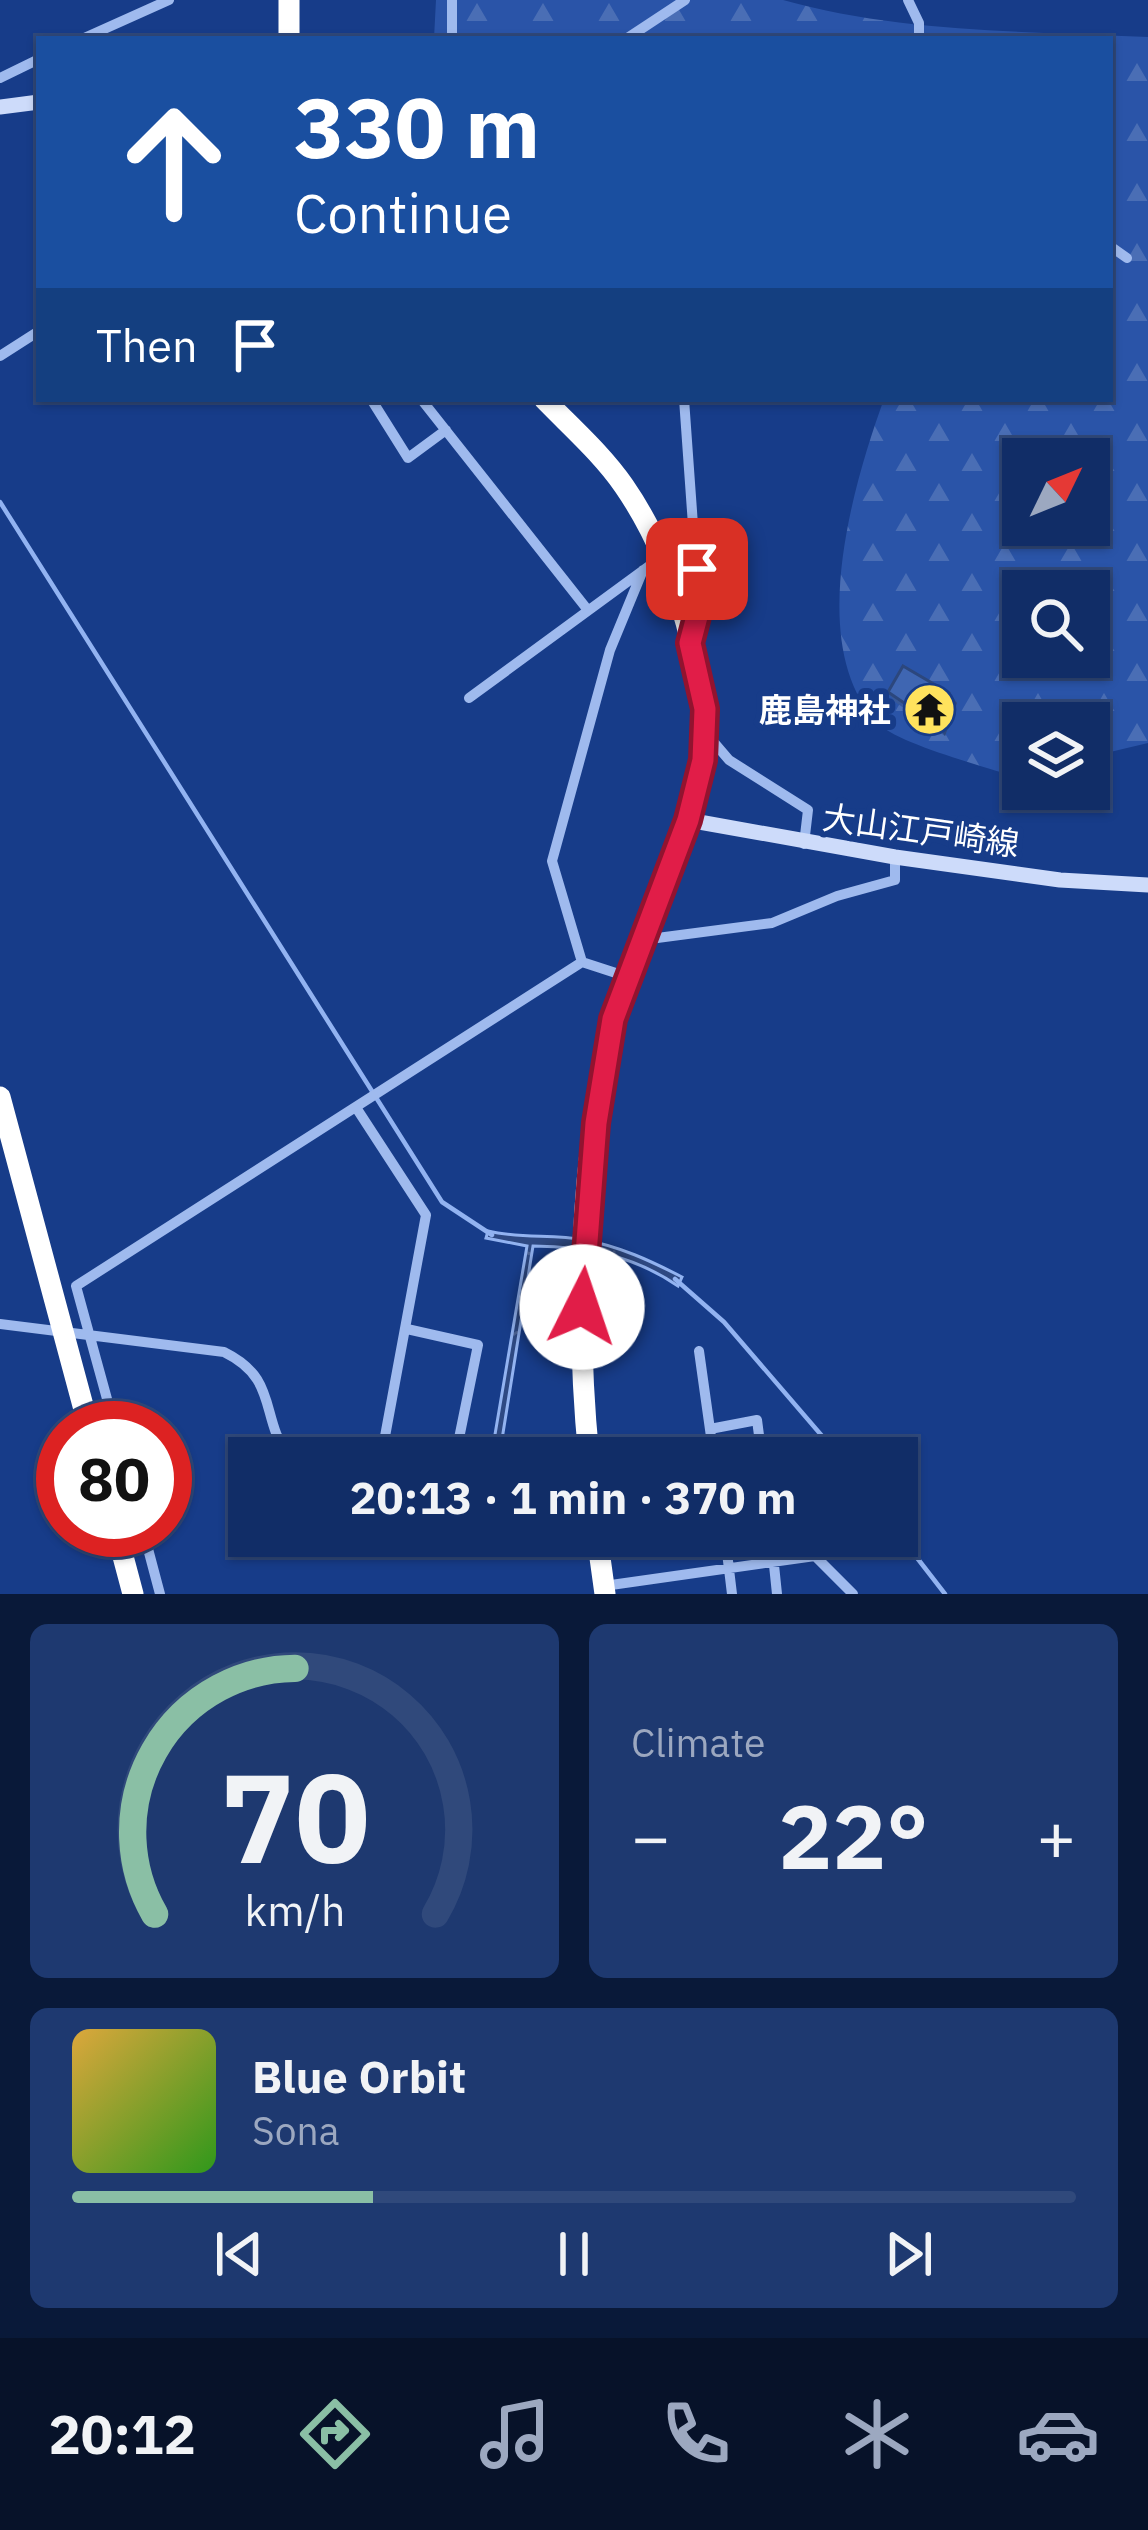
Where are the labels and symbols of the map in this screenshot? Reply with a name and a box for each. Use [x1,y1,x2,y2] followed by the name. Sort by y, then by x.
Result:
[1002,438,1110,546] north arrow
[646,518,748,620] pin
[902,681,958,737] temple icon: 鹿島神社
[759,688,891,731] place label: 鹿島神社
[820,795,1022,865] street label: 大山江戸崎線
[519,1244,645,1370] position arrow
[36,1401,192,1557] speed limit sign: 80

